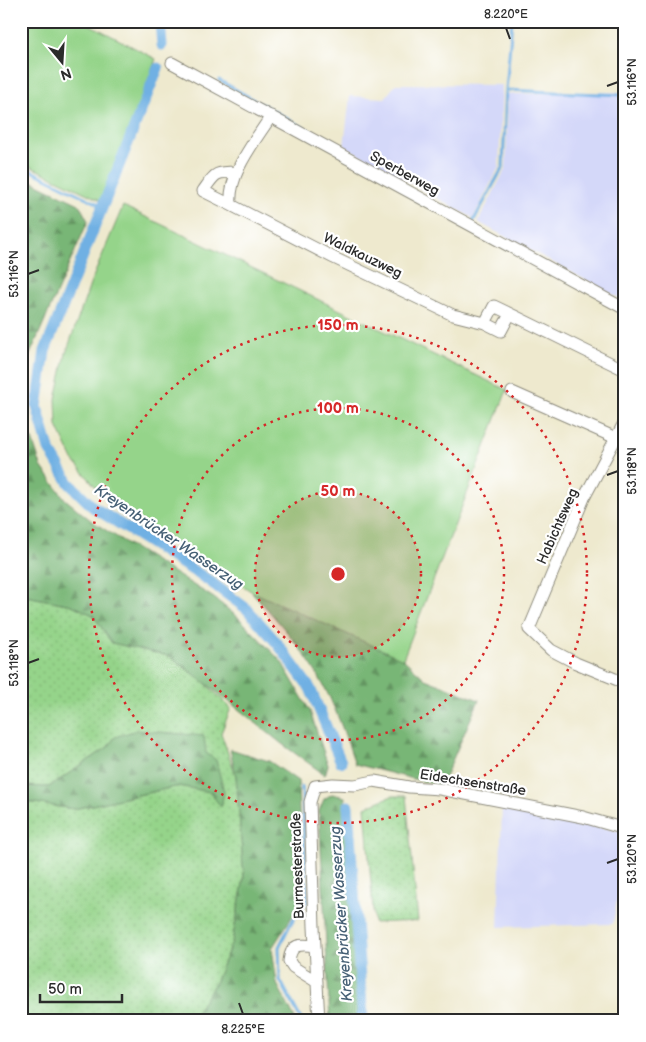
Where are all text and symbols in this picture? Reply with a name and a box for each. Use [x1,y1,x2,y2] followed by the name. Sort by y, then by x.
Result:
[484,7,528,22] text: 8.220°E
[38,38,88,88] north arrow
[625,58,640,106] text: 53.116°N
[58,64,73,84] text: N
[367,147,442,200] street label: Sperberweg
[321,229,405,282] street label: Waldkauzweg
[7,250,22,298] text: 53.116°N
[317,316,359,335] text: 150 m
[317,399,359,418] text: 100 m
[625,447,640,495] text: 53.118°N
[90,480,247,595] water label: Kreyenbrücker Wasserzug
[321,482,356,501] text: 50 m
[533,486,582,567] street label: Habichtsweg
[329,565,347,583] centre of rings
[7,639,22,687] text: 53.118°N
[419,766,527,799] street label: Eidechsenstraße
[287,812,308,920] street label: Burmesterstraße
[326,825,357,1002] water label: Kreyenbrücker Wasserzug
[625,834,640,884] text: 53.120°N
[40,972,122,1004] scale bar
[48,980,82,999] text: 50 m
[221,1022,265,1037] text: 8.225°E

